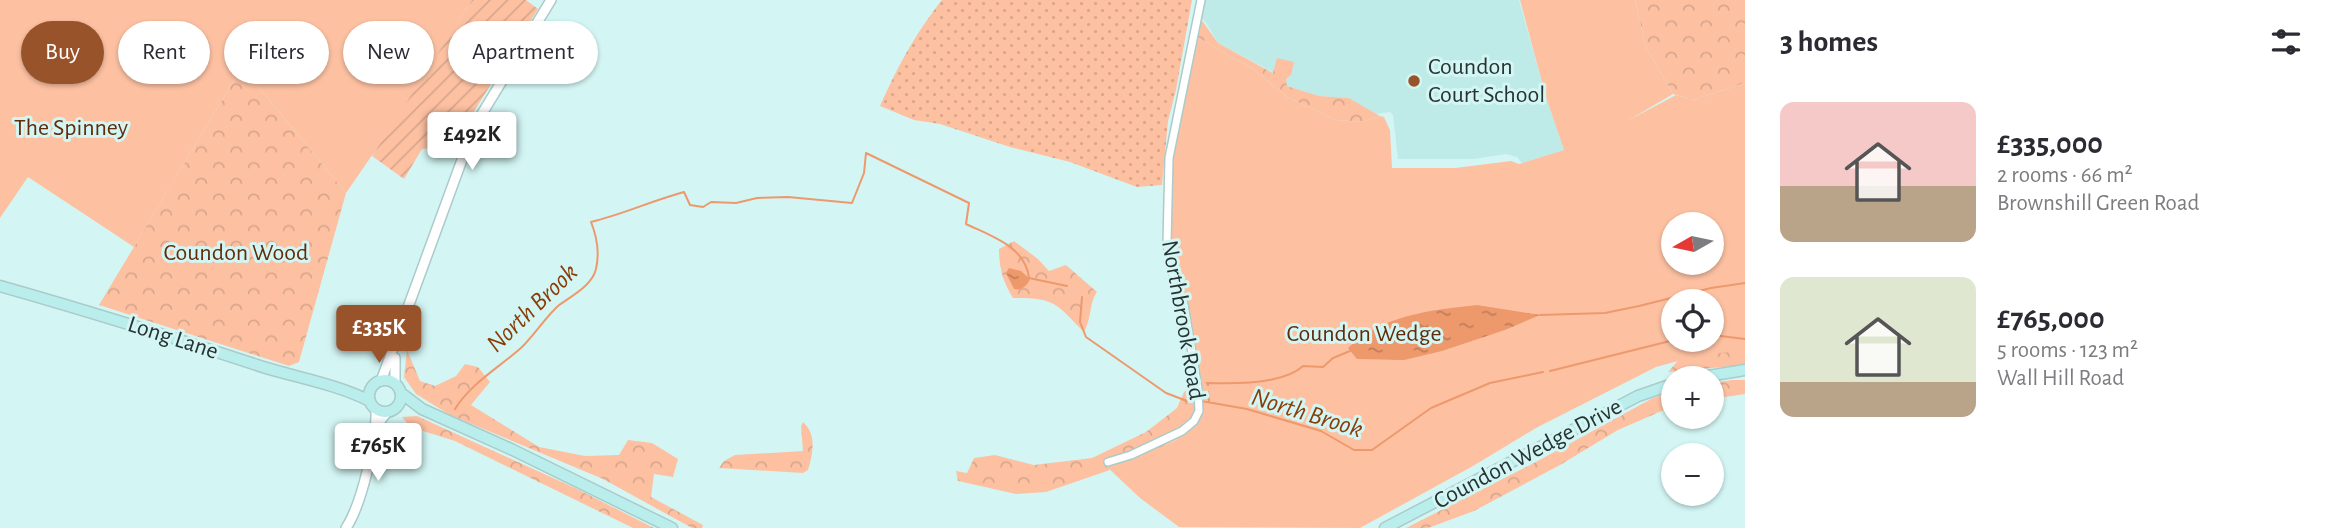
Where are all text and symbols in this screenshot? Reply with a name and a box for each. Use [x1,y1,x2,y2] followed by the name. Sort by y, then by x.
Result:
[21,21,104,84] chip: Buy
[118,21,210,84] chip: Rent
[224,21,329,84] chip: Filters
[343,21,434,84] chip: New
[448,21,598,84] chip: Apartment
[2267,23,2305,61] icon: filters
[1780,27,1878,57] text: 3 homes
[1428,55,1545,107] place label: Coundon Court School
[1406,73,1422,89] marker: Coundon Court School
[423,113,521,172] pin: £492K
[14,116,128,140] park label: The Spinney
[443,123,501,146] text: £492K
[1997,129,2103,159] text: £335,000
[1836,130,1920,214] icon: home
[1997,164,2133,187] text: 2 rooms · 66 m²
[1997,192,2199,215] text: Brownshill Green Road
[1661,212,1724,275] north arrow
[1661,212,1724,506] map controls
[1157,238,1209,402] street label: Northbrook Road
[164,241,308,265] park label: Coundon Wood
[482,259,582,357] water label: North Brook
[1661,289,1724,352] button: locate
[1997,304,2105,334] text: £765,000
[1836,305,1920,389] icon: home
[330,306,428,365] pin: £335K
[125,312,221,364] street label: Long Lane
[352,316,406,339] text: £335K
[1286,322,1442,346] park label: Coundon Wedge
[1997,339,2138,362] text: 5 rooms · 123 m²
[1661,366,1724,429] button: +
[1997,367,2124,390] text: Wall Hill Road
[1248,384,1366,442] water label: North Brook
[1430,394,1626,514] street label: Coundon Wedge Drive
[329,424,427,483] pin: £765K
[351,434,405,457] text: £765K
[1661,443,1724,506] button: −

